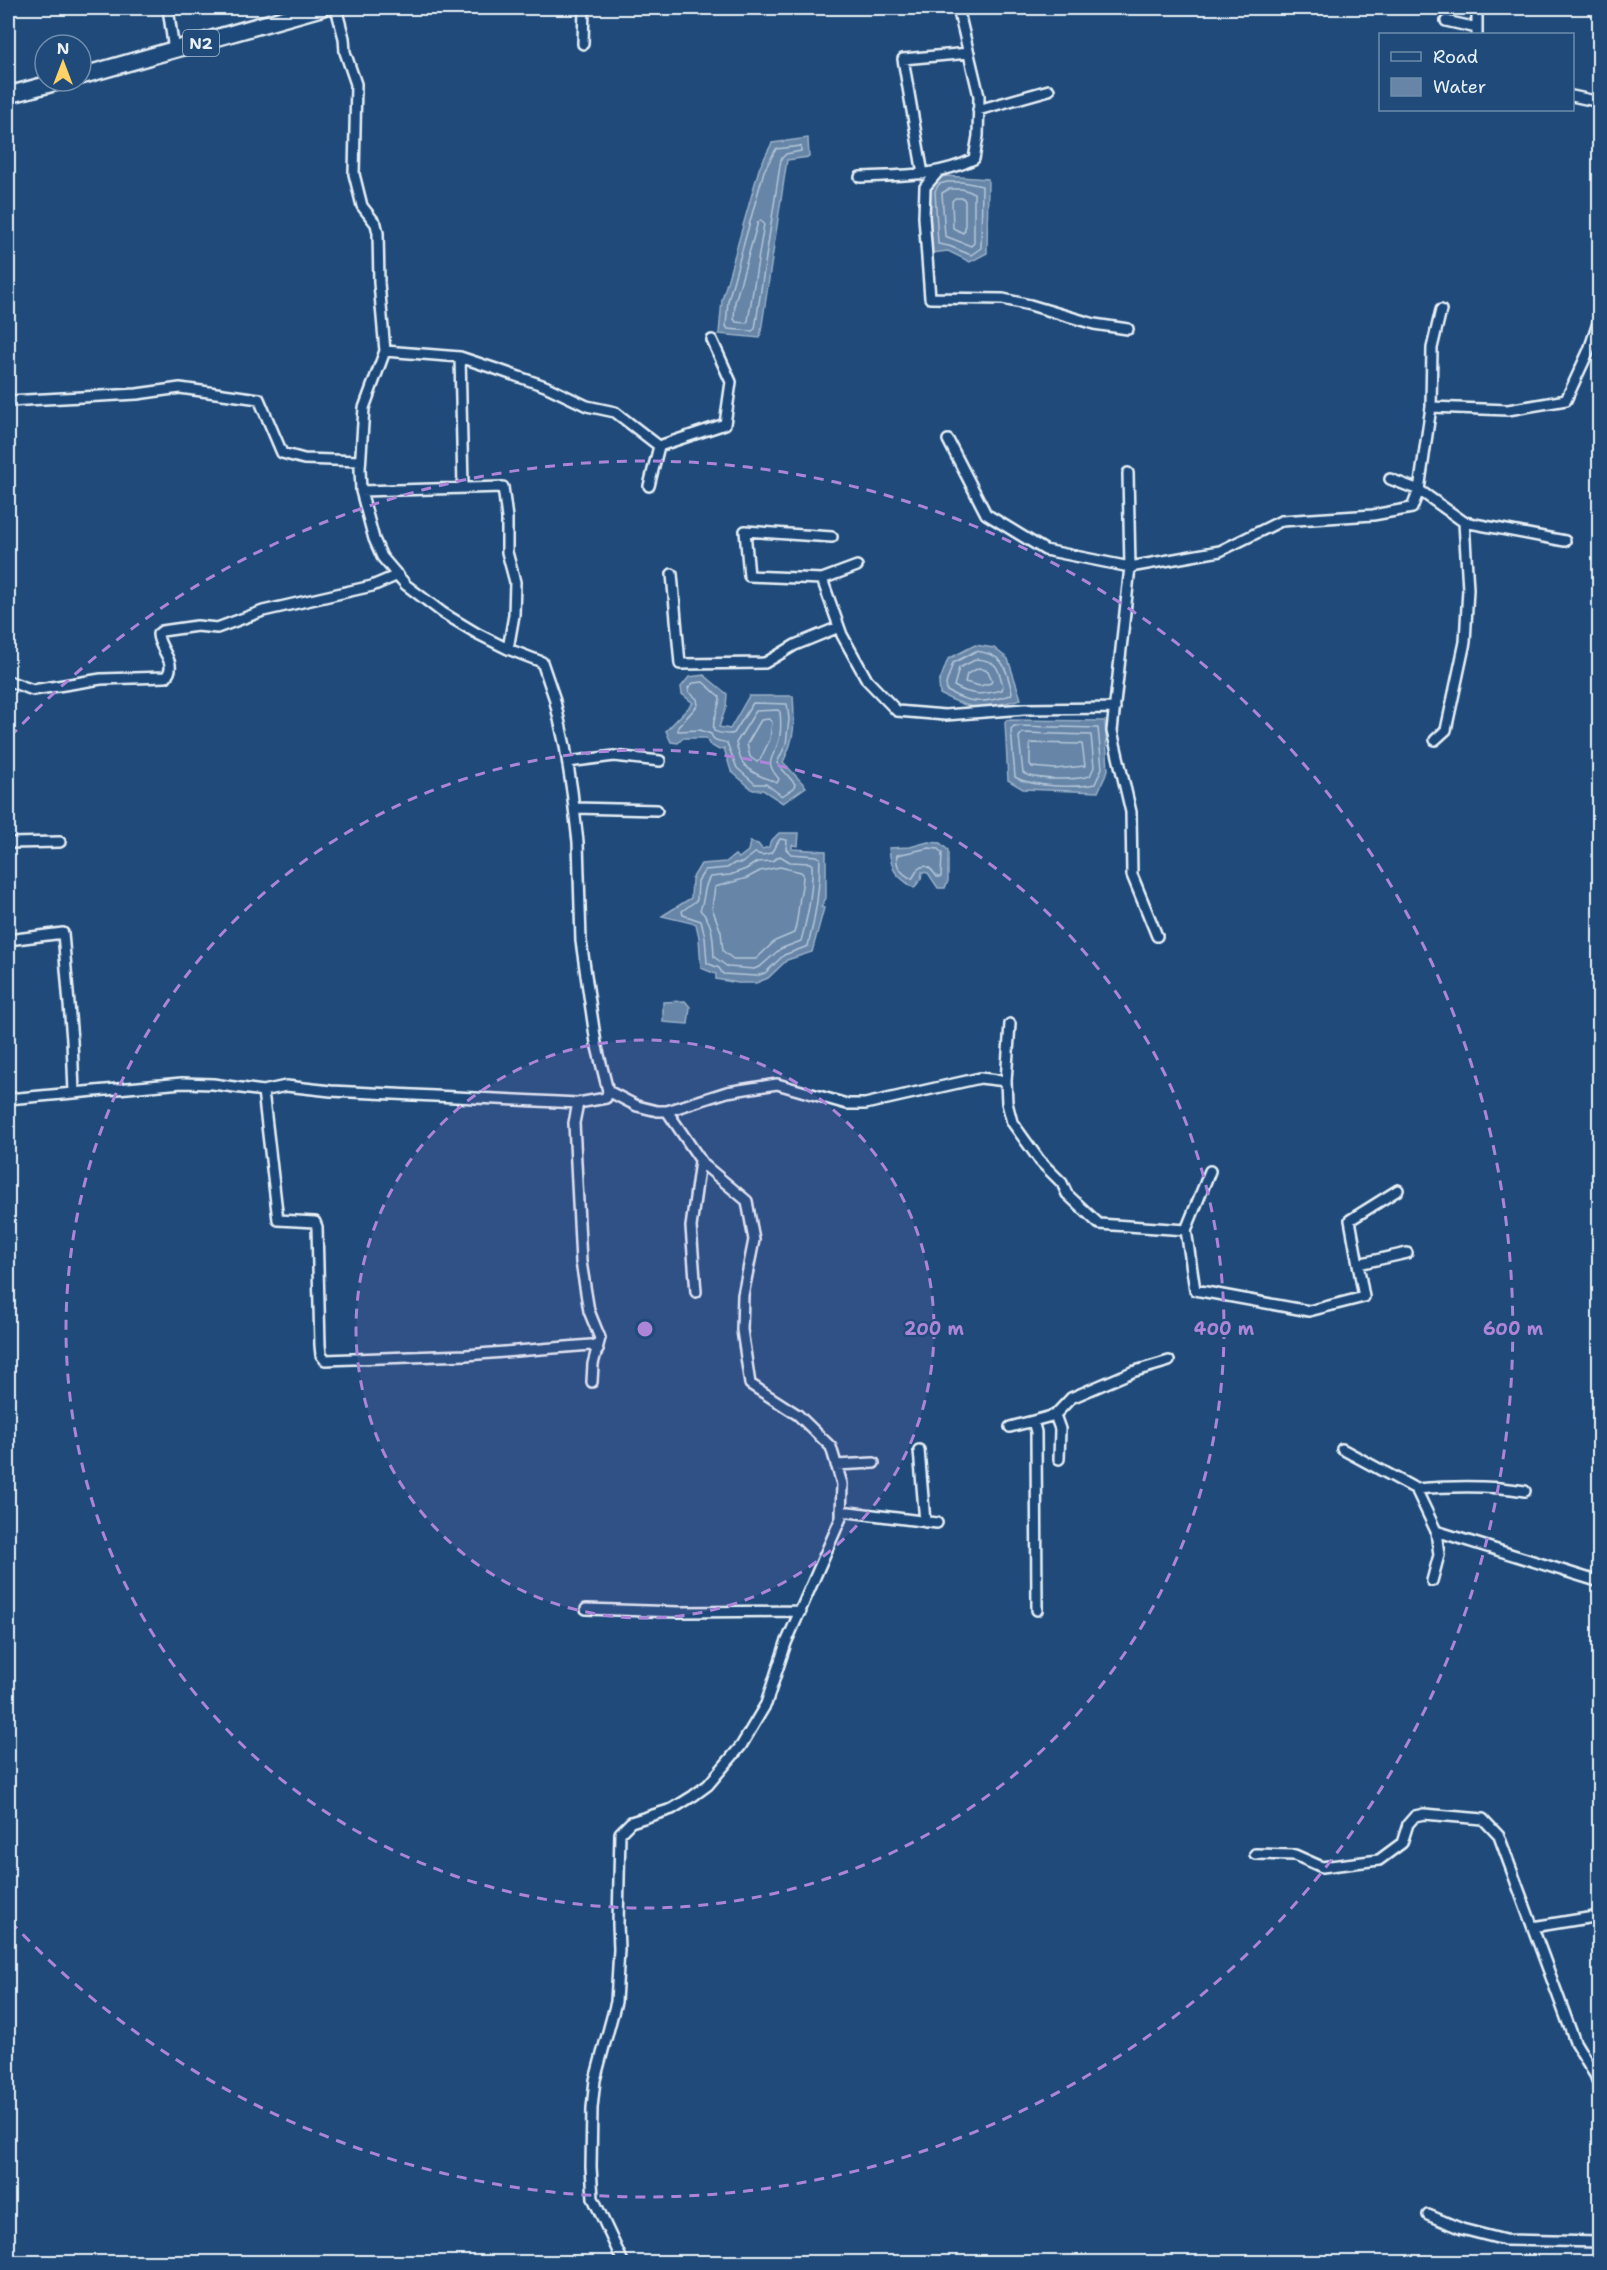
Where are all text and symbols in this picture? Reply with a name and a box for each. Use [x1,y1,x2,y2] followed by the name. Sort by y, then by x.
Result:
[183,30,219,56] road number: N2
[33,33,93,93] north arrow
[1379,33,1574,111] legend
[57,38,69,59] text: N
[1433,45,1478,69] text: Road
[1433,75,1486,99] text: Water
[904,1317,965,1341] text: 200 m
[1194,1317,1255,1341] text: 400 m
[1483,1317,1544,1341] text: 600 m
[635,1319,655,1339] centre of rings

